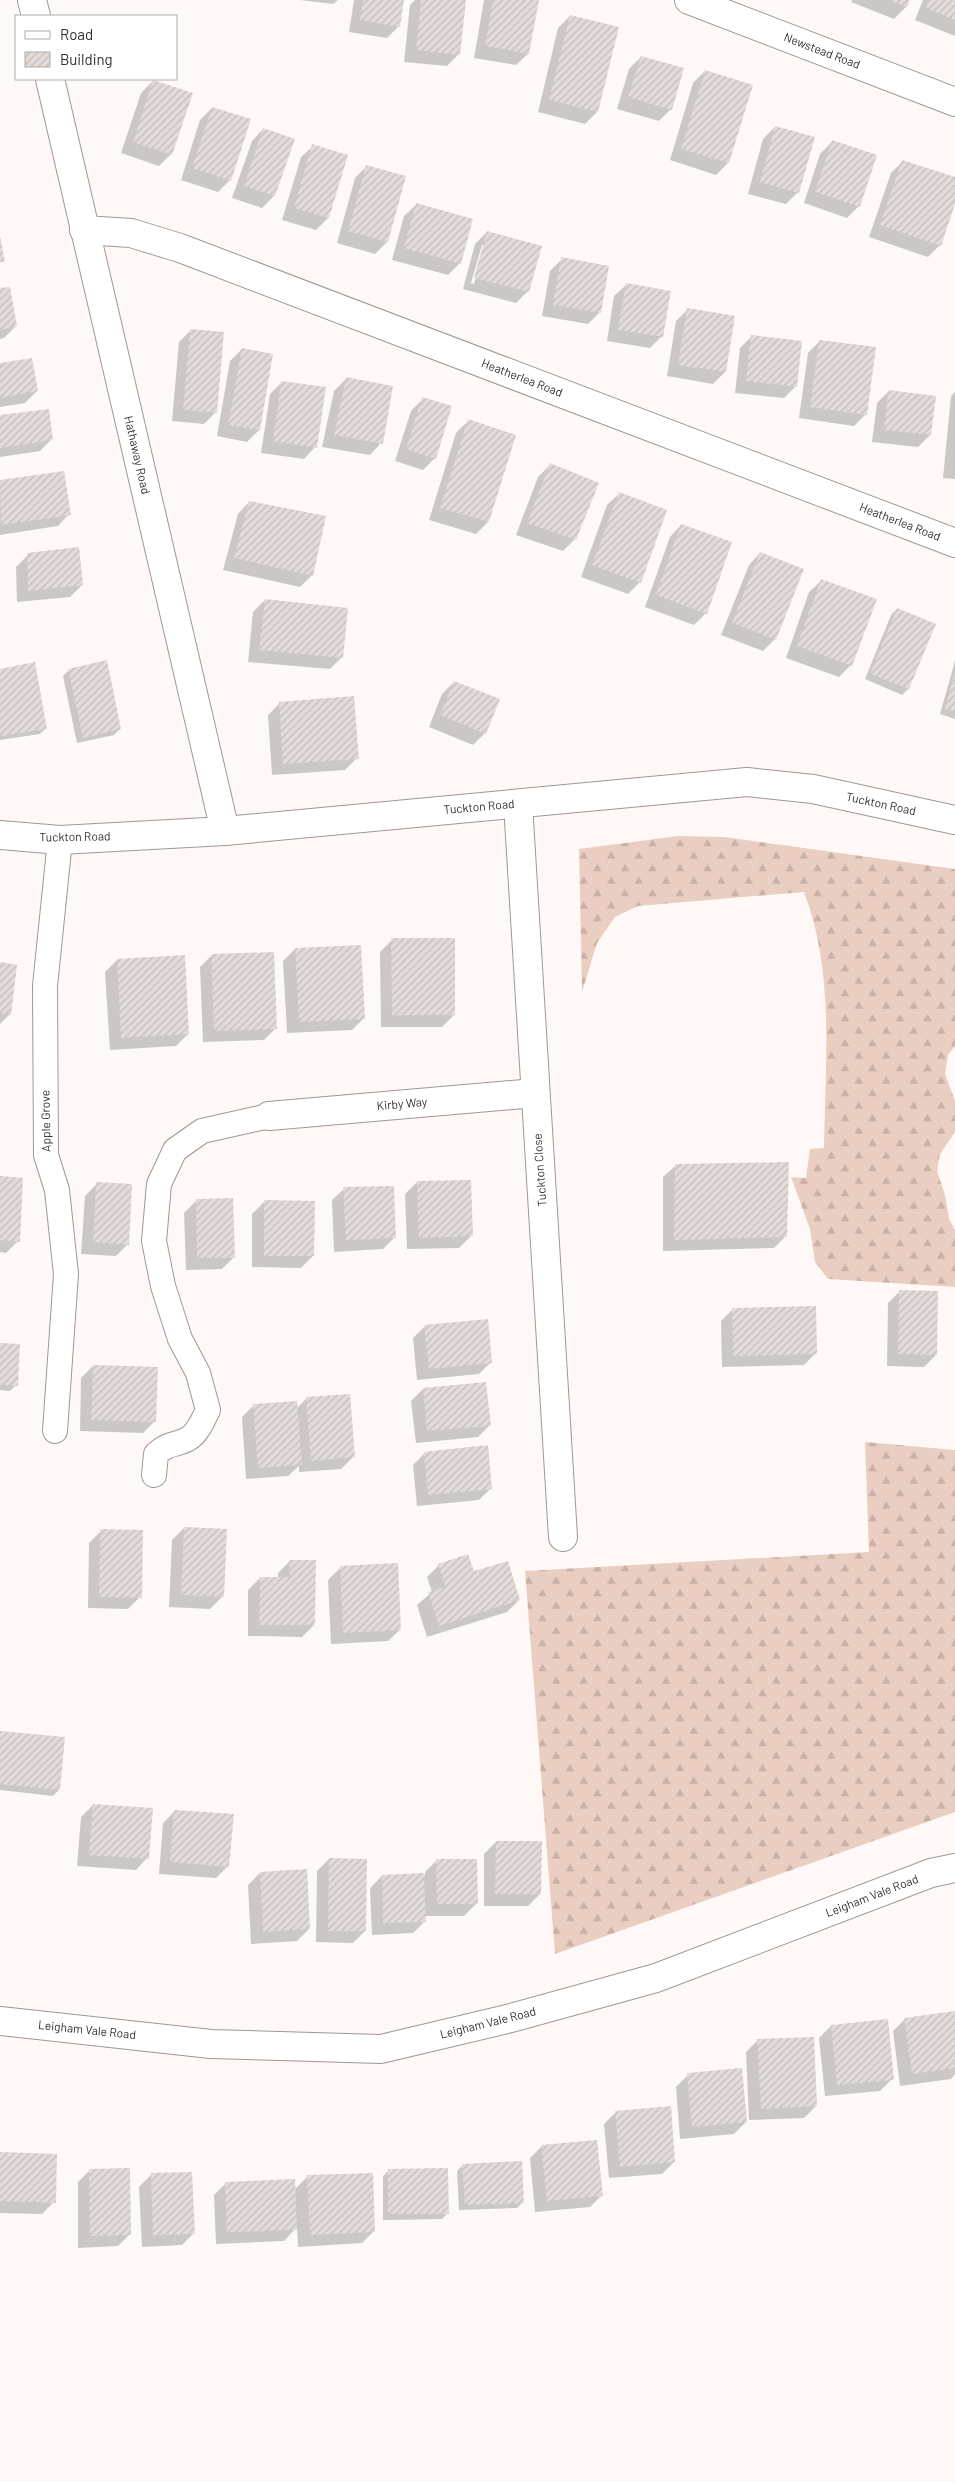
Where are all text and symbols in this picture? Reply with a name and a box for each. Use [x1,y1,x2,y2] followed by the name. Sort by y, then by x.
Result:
[15,15,178,80] legend
[60,25,93,43] text: Road
[782,29,862,71] street label: Newstead Road
[60,50,113,68] text: Building
[480,355,565,399] street label: Heatherlea Road
[122,414,154,495] street label: Hathaway Road
[858,499,943,543] street label: Heatherlea Road
[845,789,917,817] street label: Tuckton Road
[443,796,515,816] street label: Tuckton Road
[39,828,111,844] street label: Tuckton Road
[37,1090,53,1152] street label: Apple Grove
[376,1094,428,1112] street label: Kirby Way
[529,1133,549,1207] street label: Tuckton Close
[823,1871,920,1919] street label: Leigham Vale Road
[438,2003,537,2041] street label: Leigham Vale Road
[37,2017,137,2041] street label: Leigham Vale Road

